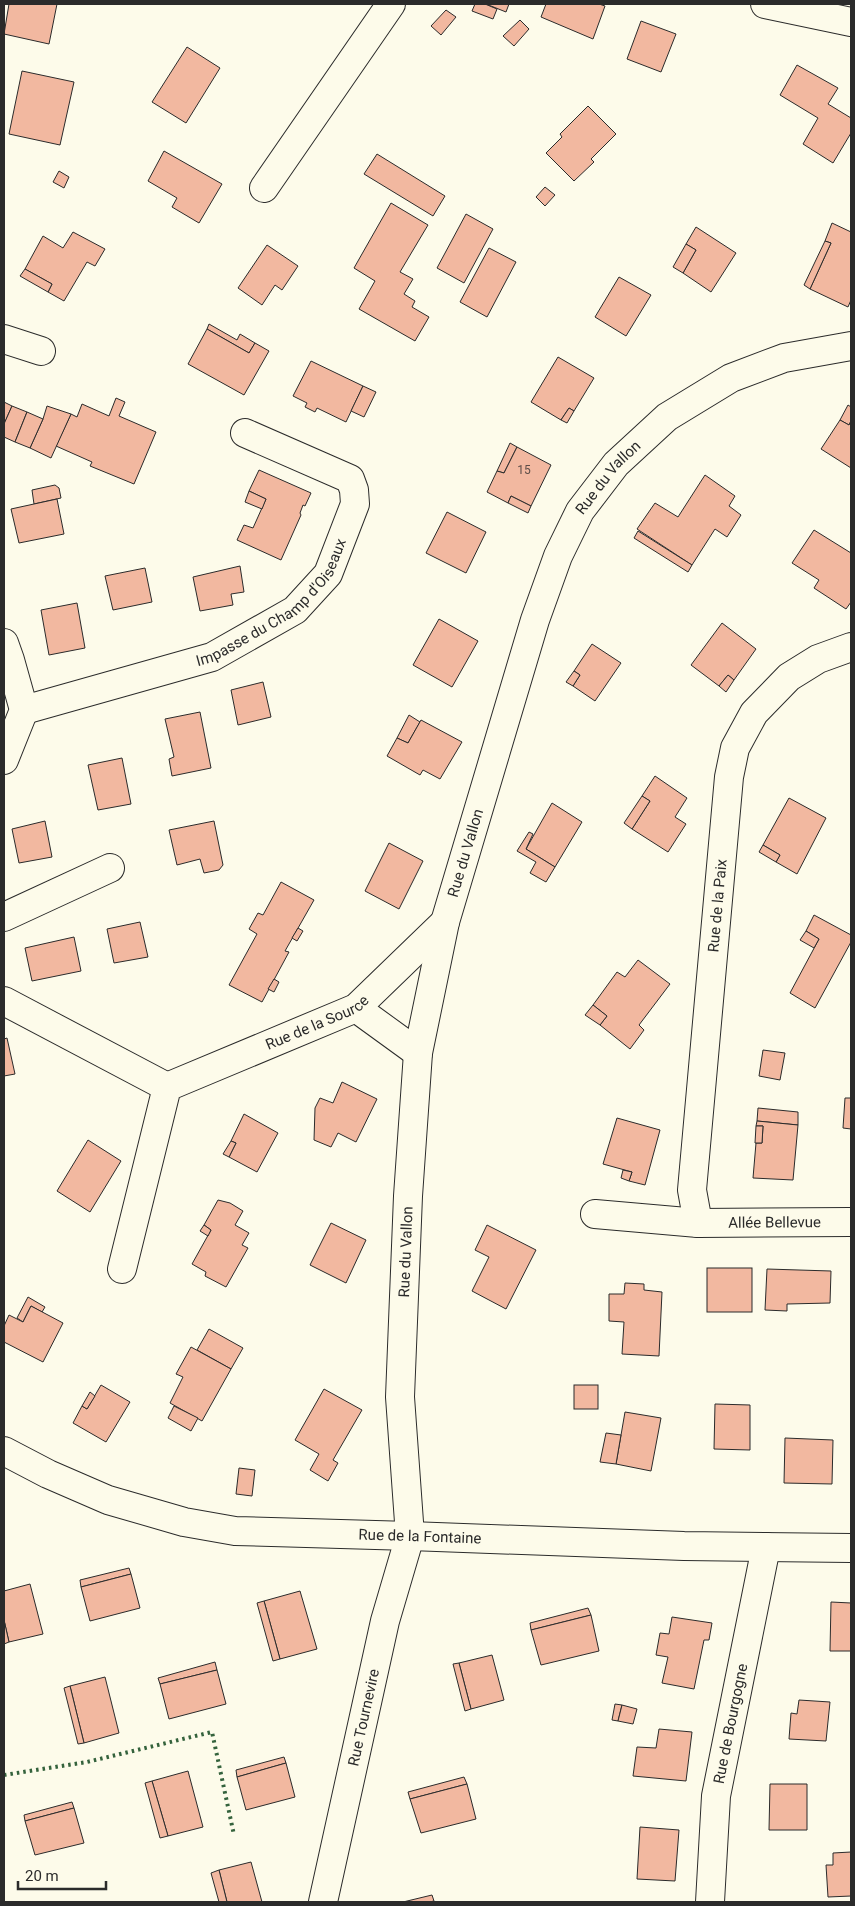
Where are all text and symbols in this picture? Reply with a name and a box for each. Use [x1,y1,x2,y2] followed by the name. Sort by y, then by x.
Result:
[572,437,644,518] street label: Rue du Vallon
[517,463,531,477] house number: 15
[194,535,350,670] street label: Impasse du Champ d'Oiseaux
[444,807,487,899] street label: Rue du Vallon
[704,858,731,953] street label: Rue de la Paix
[263,991,373,1054] street label: Rue de la Source
[395,1206,417,1298] street label: Rue du Vallon
[728,1213,821,1232] street label: Allée Bellevue
[358,1526,482,1548] street label: Rue de la Fontaine
[710,1662,751,1785] street label: Rue de Bourgogne
[344,1667,383,1768] street label: Rue Tournevire
[18,1858,105,1890] scale bar
[25,1867,59,1885] text: 20 m

